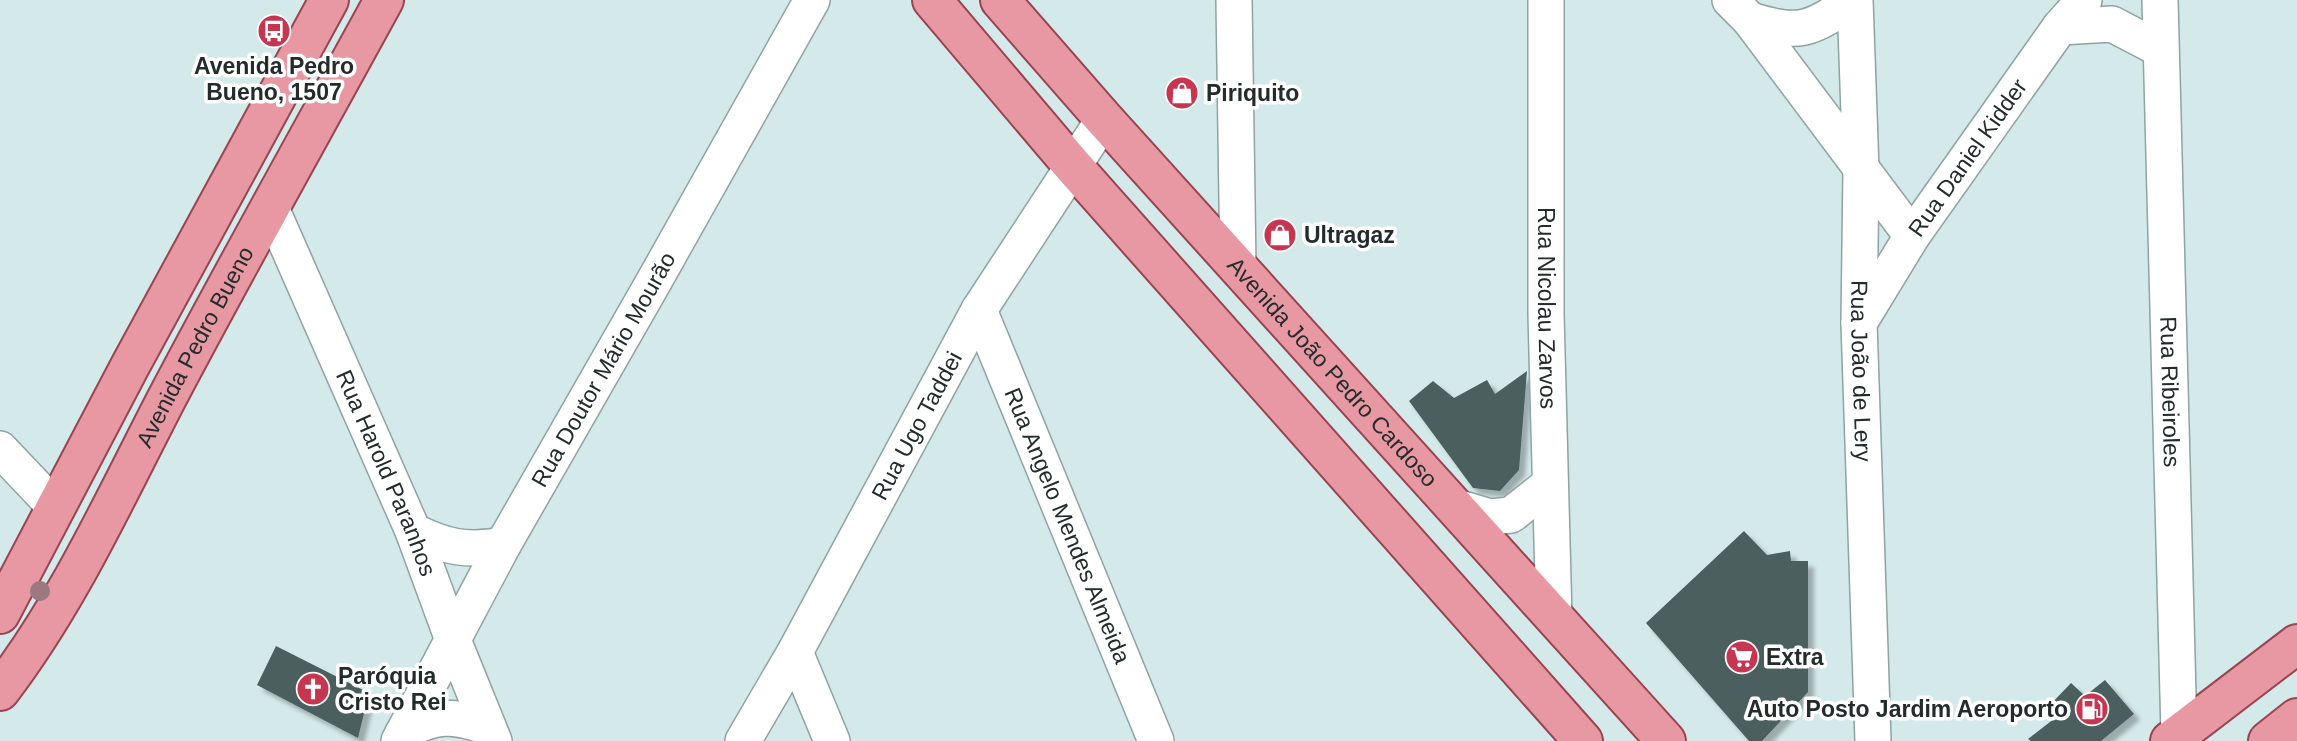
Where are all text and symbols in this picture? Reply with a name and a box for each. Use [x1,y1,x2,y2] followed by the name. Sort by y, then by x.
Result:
[255,12,293,50] bus stop icon: Avenida Pedro Bueno, 1507
[194,53,354,105] place label: Avenida Pedro Bueno, 1507
[1163,74,1201,112] shop icon: Piriquito
[1903,74,2032,241] street label: Rua Daniel Kidder
[1206,80,1299,106] place label: Piriquito
[1533,207,1561,409] street label: Rua Nicolau Zarvos
[1261,216,1299,254] shop icon: Ultragaz
[1304,222,1395,248] place label: Ultragaz
[131,242,259,451] street label: Avenida Pedro Bueno
[526,248,681,492] street label: Rua Doutor Mário Mourão
[1222,252,1443,492] street label: Avenida João Pedro Cardoso
[1846,280,1877,463] street label: Rua João de Lery
[2155,316,2185,468] street label: Rua Ribeiroles
[866,347,967,504] street label: Rua Ugo Taddei
[331,366,441,579] street label: Rua Harold Paranhos
[999,384,1136,667] street label: Rua Angelo Mendes Almeida
[1723,638,1761,676] supermarket icon: Extra
[1766,644,1824,670] place label: Extra
[338,663,447,715] place label: Paróquia Cristo Rei
[294,670,332,708] church icon: Paróquia Cristo Rei
[2073,690,2111,728] fuel station icon: Auto Posto Jardim Aeroporto
[1747,696,2068,722] place label: Auto Posto Jardim Aeroporto

